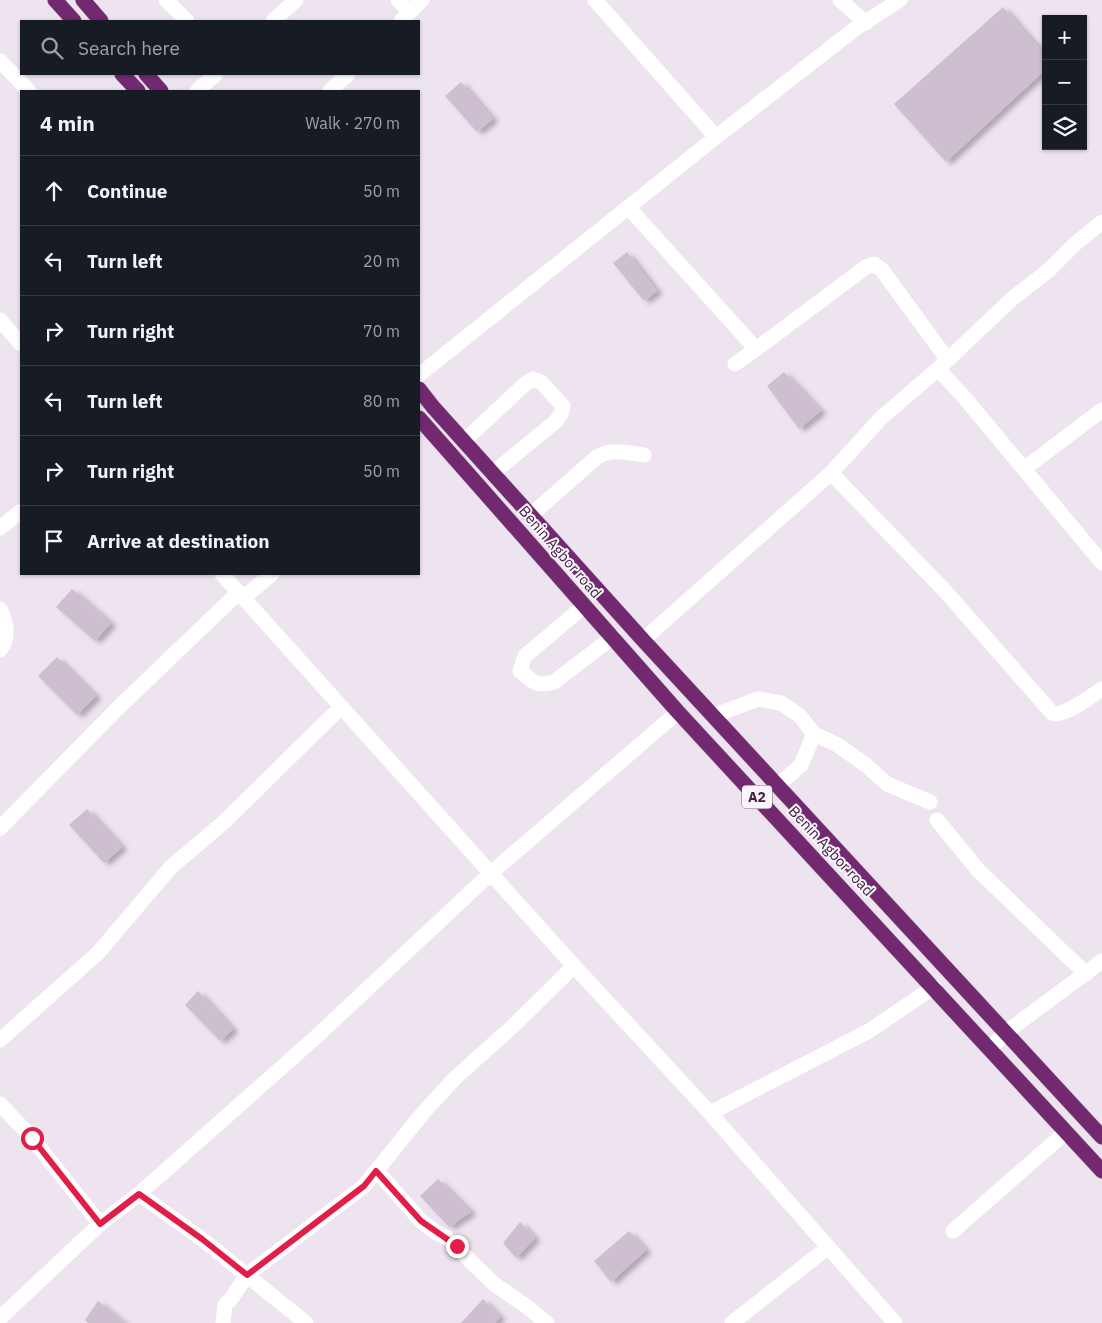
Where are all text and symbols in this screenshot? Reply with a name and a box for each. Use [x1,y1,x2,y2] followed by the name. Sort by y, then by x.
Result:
[1042,15,1087,150] map controls
[1042,15,1087,60] button: +
[20,20,420,75] search box
[38,34,66,62] icon: search
[78,36,180,60] text: Search here
[1042,60,1087,105] button: −
[1042,105,1087,150] button: layers
[40,109,95,137] text: 4 min
[305,113,400,133] text: Walk · 270 m
[40,177,68,205] icon: ahead
[87,179,167,203] text: Continue
[363,181,400,201] text: 50 m
[40,247,68,275] icon: left
[87,249,163,273] text: Turn left
[363,251,400,271] text: 20 m
[40,317,68,345] icon: right
[87,319,174,343] text: Turn right
[363,321,400,341] text: 70 m
[40,387,68,415] icon: left
[87,389,163,413] text: Turn left
[363,391,400,411] text: 80 m
[40,457,68,485] icon: right
[87,459,174,483] text: Turn right
[363,461,400,481] text: 50 m
[515,501,606,602] street label: Benin Agbor road
[40,527,68,555] icon: arrive
[87,529,270,553] text: Arrive at destination
[742,786,772,809] road number: A2
[785,802,878,900] street label: Benin Agbor road
[21,1127,44,1150] route start
[446,1235,469,1258] route end

